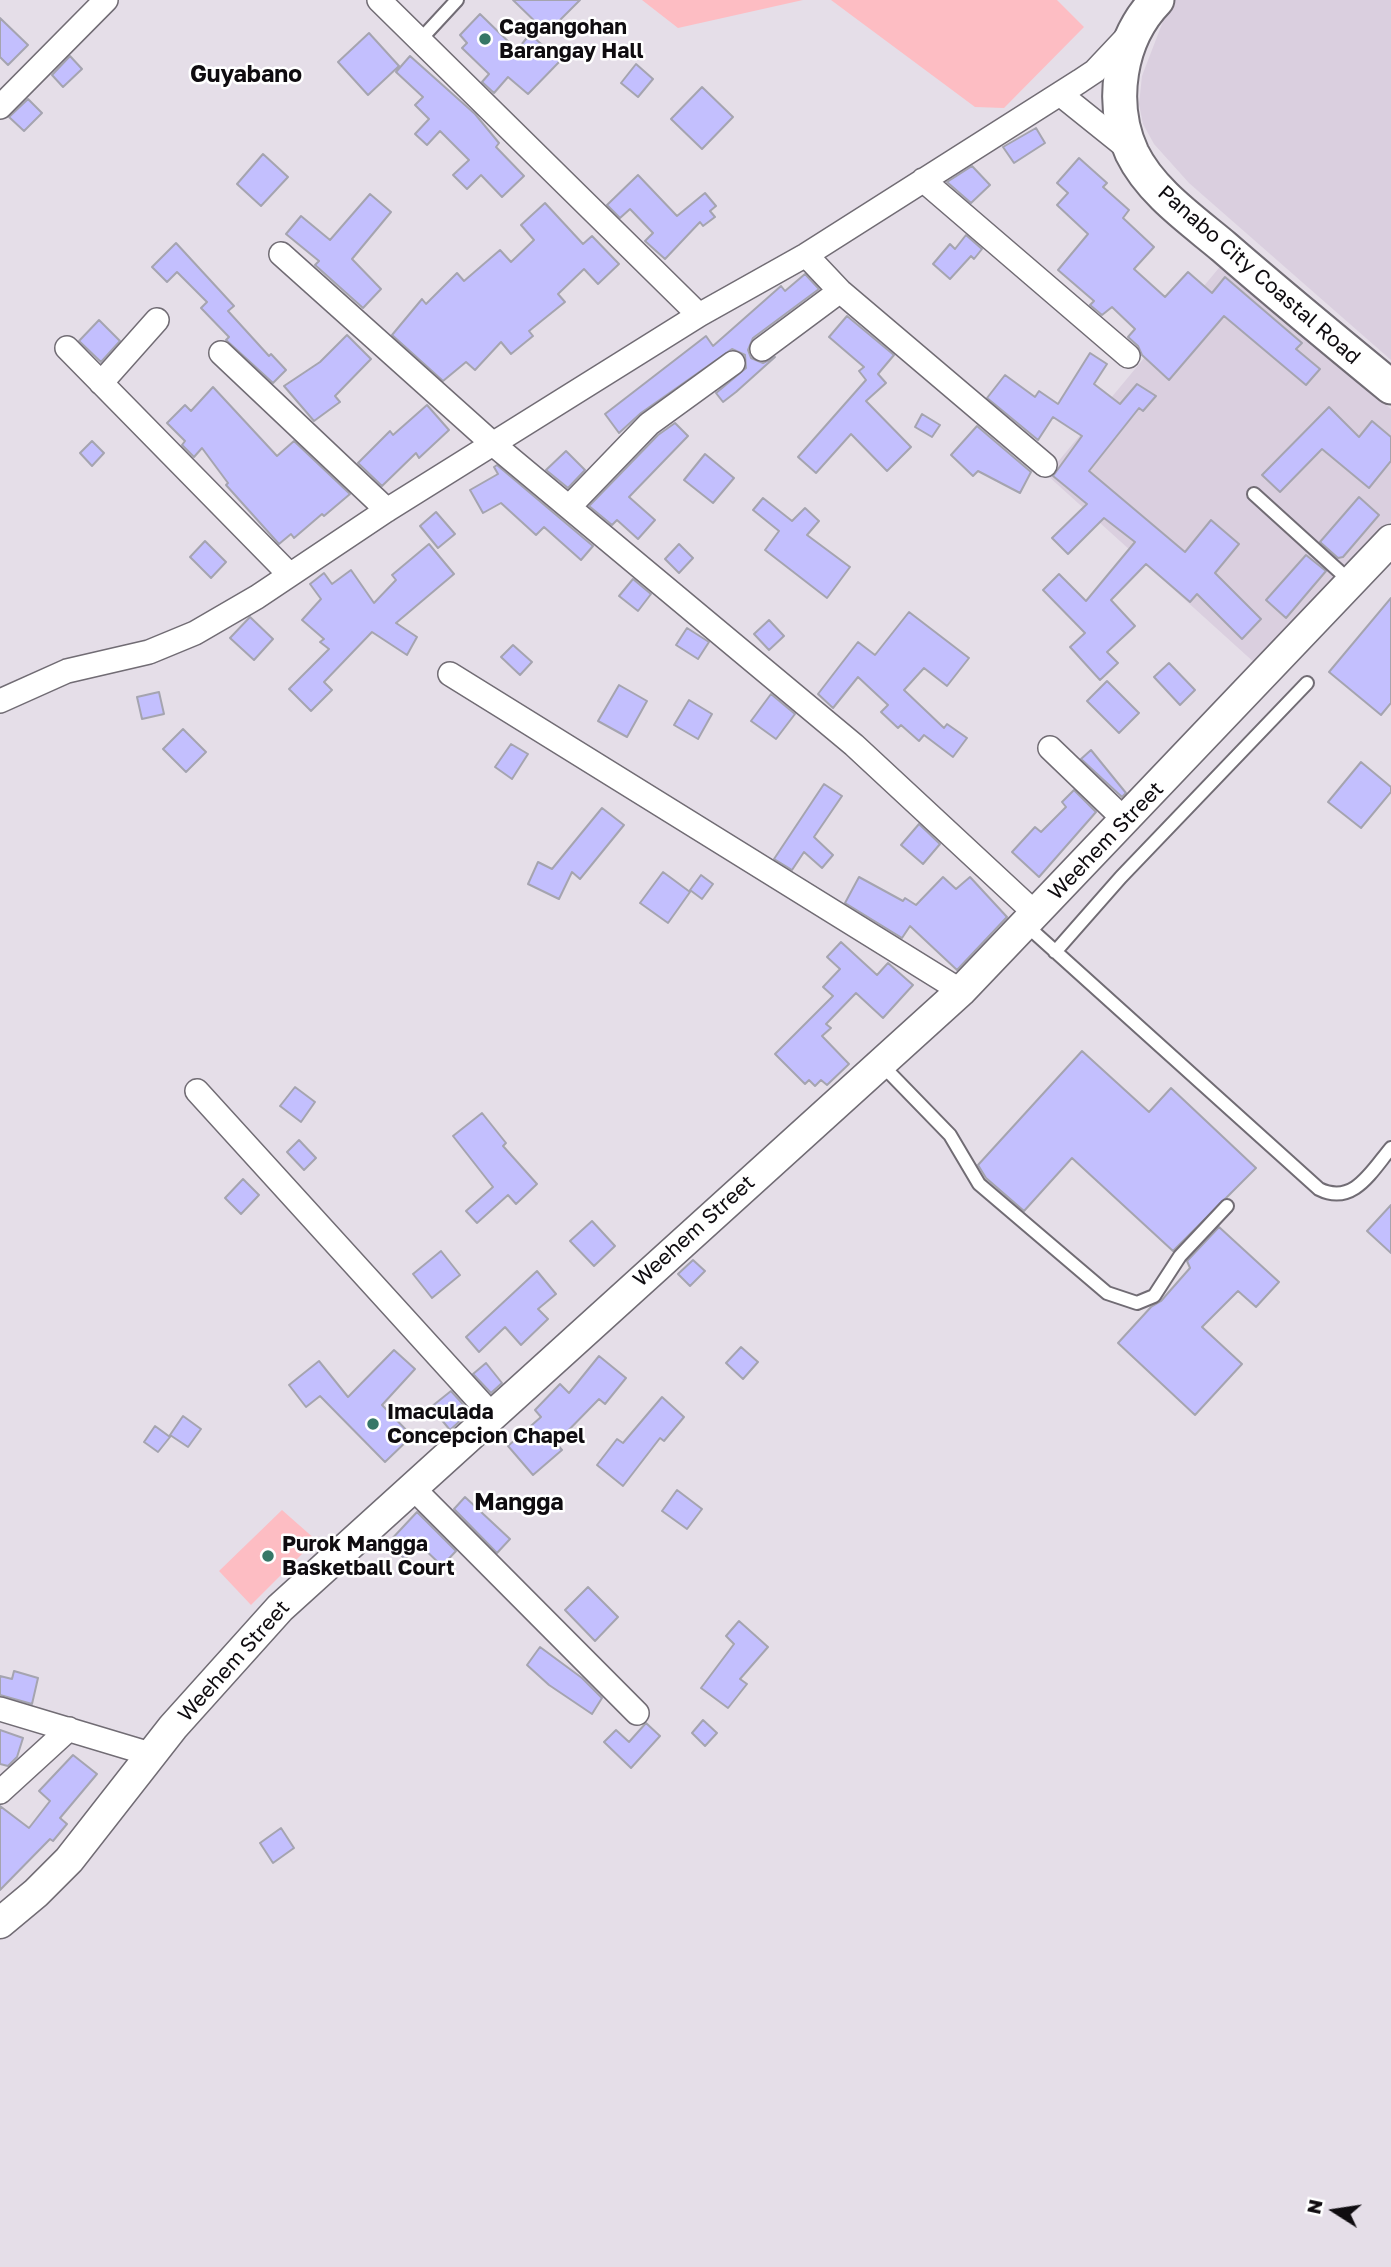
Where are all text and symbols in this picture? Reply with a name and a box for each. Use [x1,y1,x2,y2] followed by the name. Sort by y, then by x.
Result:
[499,14,644,64] place label: Cagangohan Barangay Hall
[477,31,493,47] marker: Cagangohan Barangay Hall
[190,61,302,89] district label: Guyabano
[1153,180,1365,370] street label: Panabo City Coastal Road
[1043,777,1169,905] street label: Weehem Street
[628,1170,760,1292] street label: Weehem Street
[387,1399,585,1449] place label: Imaculada Concepcion Chapel
[365,1416,381,1432] marker: Imaculada Concepcion Chapel
[474,1489,564,1517] district label: Mangga
[282,1531,455,1581] place label: Purok Mangga Basketball Court
[260,1548,276,1564] marker: Purok Mangga Basketball Court
[173,1595,295,1727] street label: Weehem Street
[1300,2176,1370,2246] north arrow
[1301,2197,1327,2216] text: N

